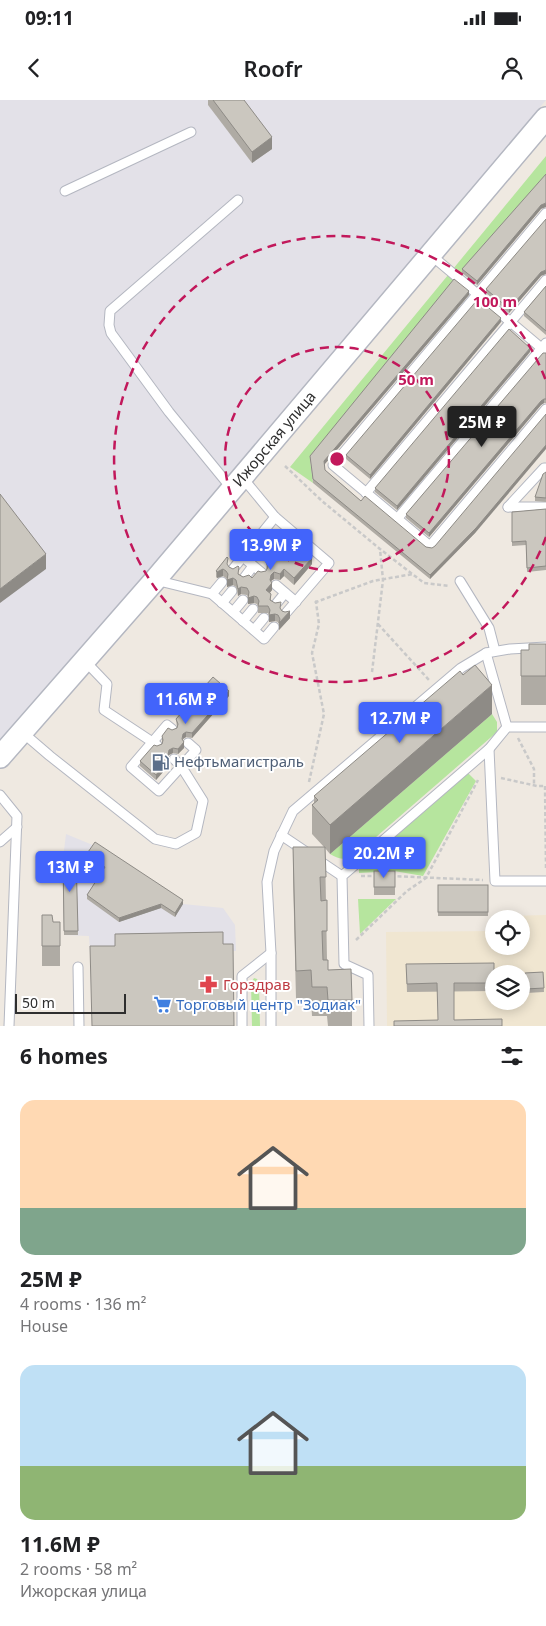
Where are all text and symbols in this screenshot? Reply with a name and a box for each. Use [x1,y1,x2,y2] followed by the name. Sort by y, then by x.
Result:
[25,5,74,31] text: 09:11
[243,53,303,83] text: Roofr
[20,54,48,82] icon: back
[498,54,526,82] icon: person
[473,291,517,311] text: 100 m
[398,369,434,389] text: 50 m
[227,386,320,490] street label: Ижорская улица
[447,406,517,448] pin: 25M ₽
[458,411,506,433] text: 25M ₽
[328,450,346,468] centre of rings
[225,528,317,571] pin: 13.9M ₽
[241,534,301,556] text: 13.9M ₽
[140,682,232,725] pin: 11.6M ₽
[156,688,216,710] text: 11.6M ₽
[354,702,446,744] pin: 12.7M ₽
[370,707,430,729] text: 12.7M ₽
[174,751,304,771] place label: Нефтьмагистраль
[150,752,170,772] fuel station icon: Нефтьмагистраль
[338,836,430,879] pin: 20.2M ₽
[354,842,414,864] text: 20.2M ₽
[35,850,105,893] pin: 13M ₽
[46,856,94,878] text: 13M ₽
[485,910,530,1010] map controls
[485,910,530,955] button: locate
[485,965,530,1010] button: layers
[223,974,290,994] place label: Горздрав
[199,975,219,995] pharmacy icon: Горздрав
[15,991,126,1014] scale bar
[22,993,55,1012] text: 50 m
[176,994,361,1014] place label: Торговый центр "Зодиак"
[152,995,172,1015] supermarket icon: Торговый центр "Зодиак"
[20,1042,108,1070] text: 6 homes
[498,1042,526,1070] icon: filters
[228,1133,318,1223] icon: home
[20,1265,82,1293] text: 25M ₽
[20,1293,146,1315] text: 4 rooms · 136 m²
[20,1315,68,1337] text: House
[228,1398,318,1488] icon: home
[20,1530,100,1558] text: 11.6M ₽
[20,1558,137,1580] text: 2 rooms · 58 m²
[20,1580,147,1602] text: Ижорская улица

